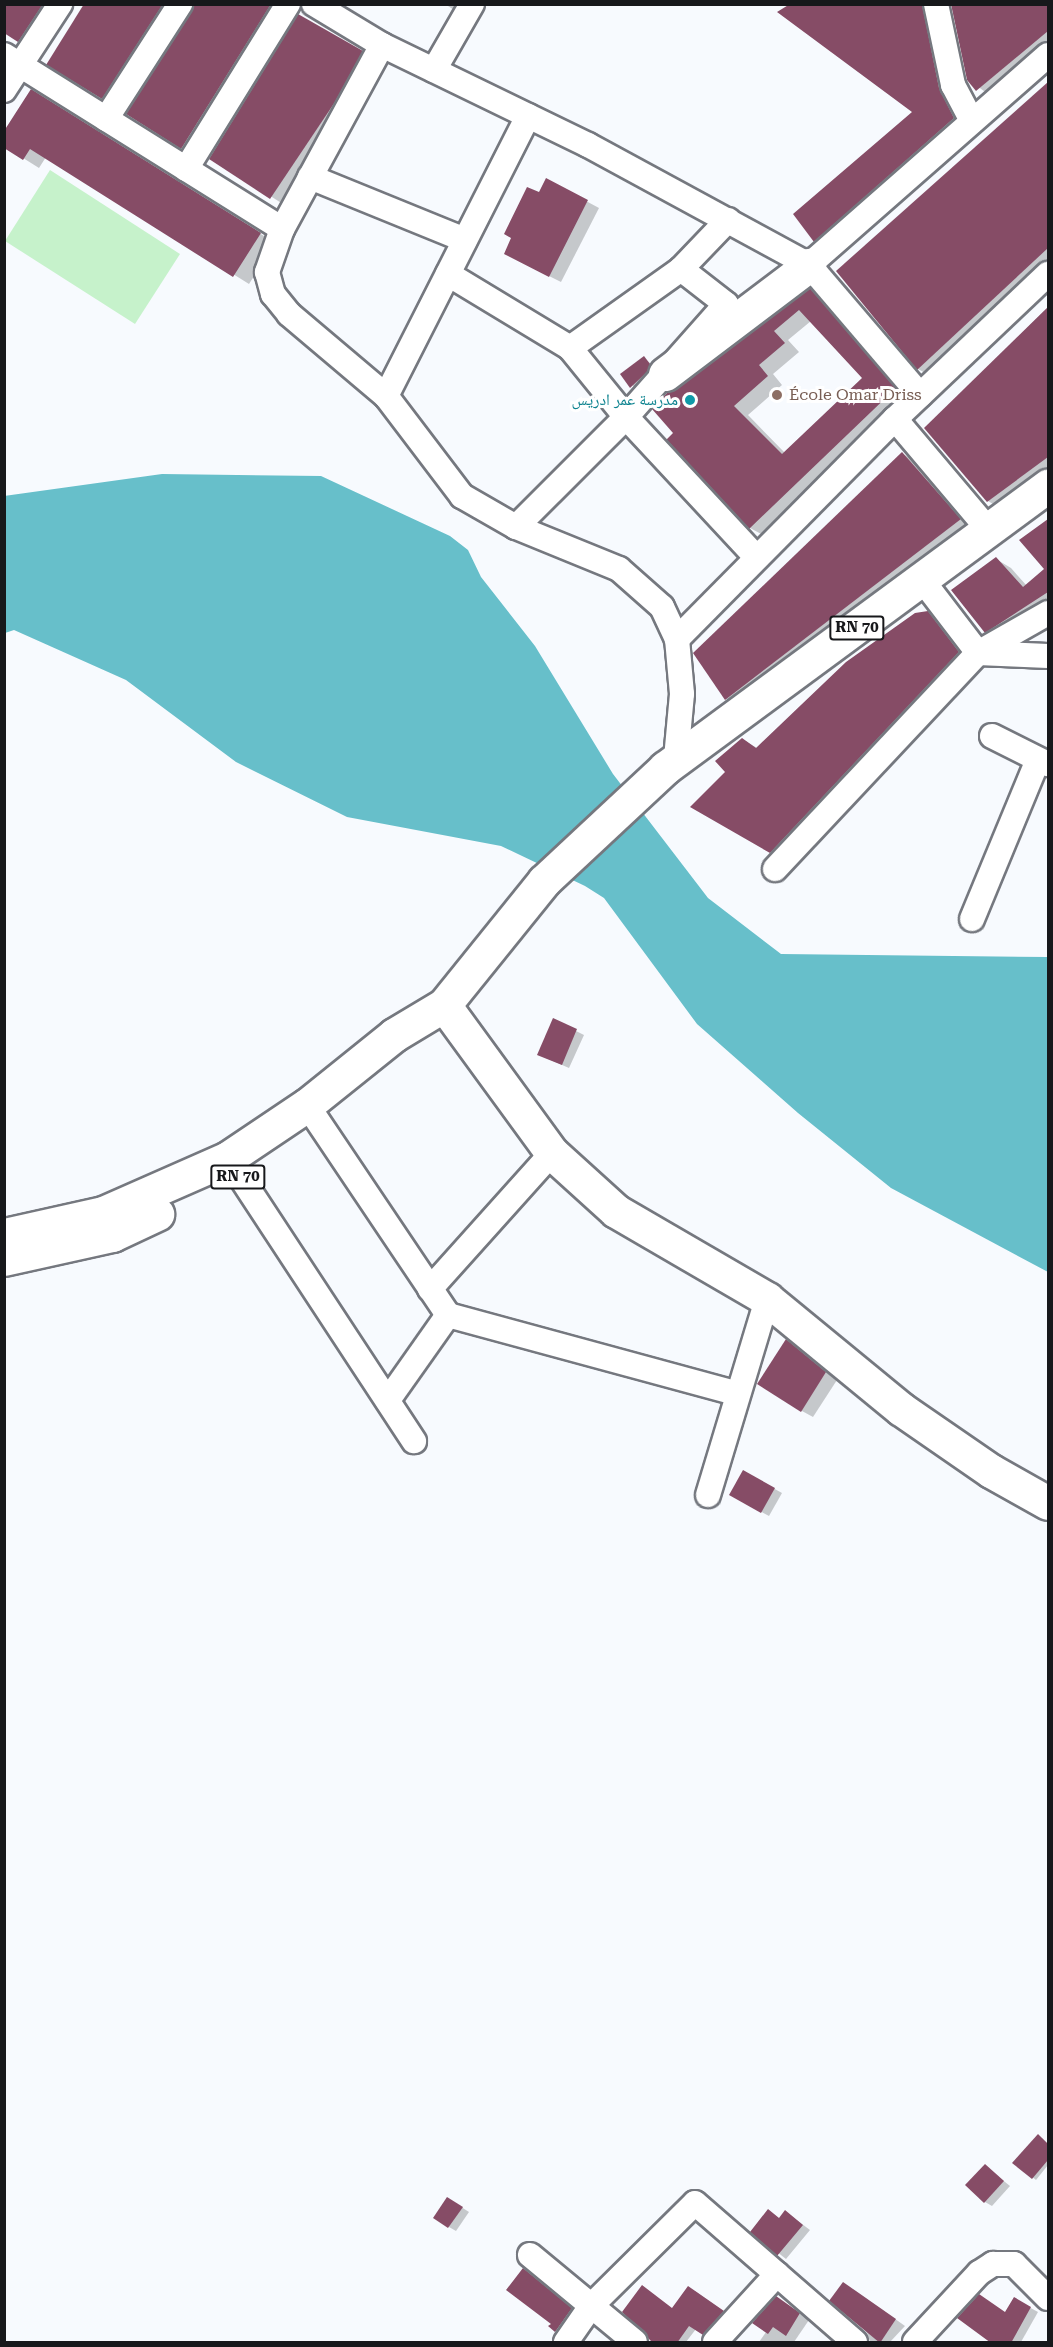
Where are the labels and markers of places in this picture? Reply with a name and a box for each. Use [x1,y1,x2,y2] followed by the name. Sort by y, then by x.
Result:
[789,385,922,405] place label: École Omar Driss
[770,388,784,402] marker: École Omar Driss
[572,390,678,410] place label: مدرسة عمر ادريس
[683,393,697,407] marker: مدرسة عمر ادريس

